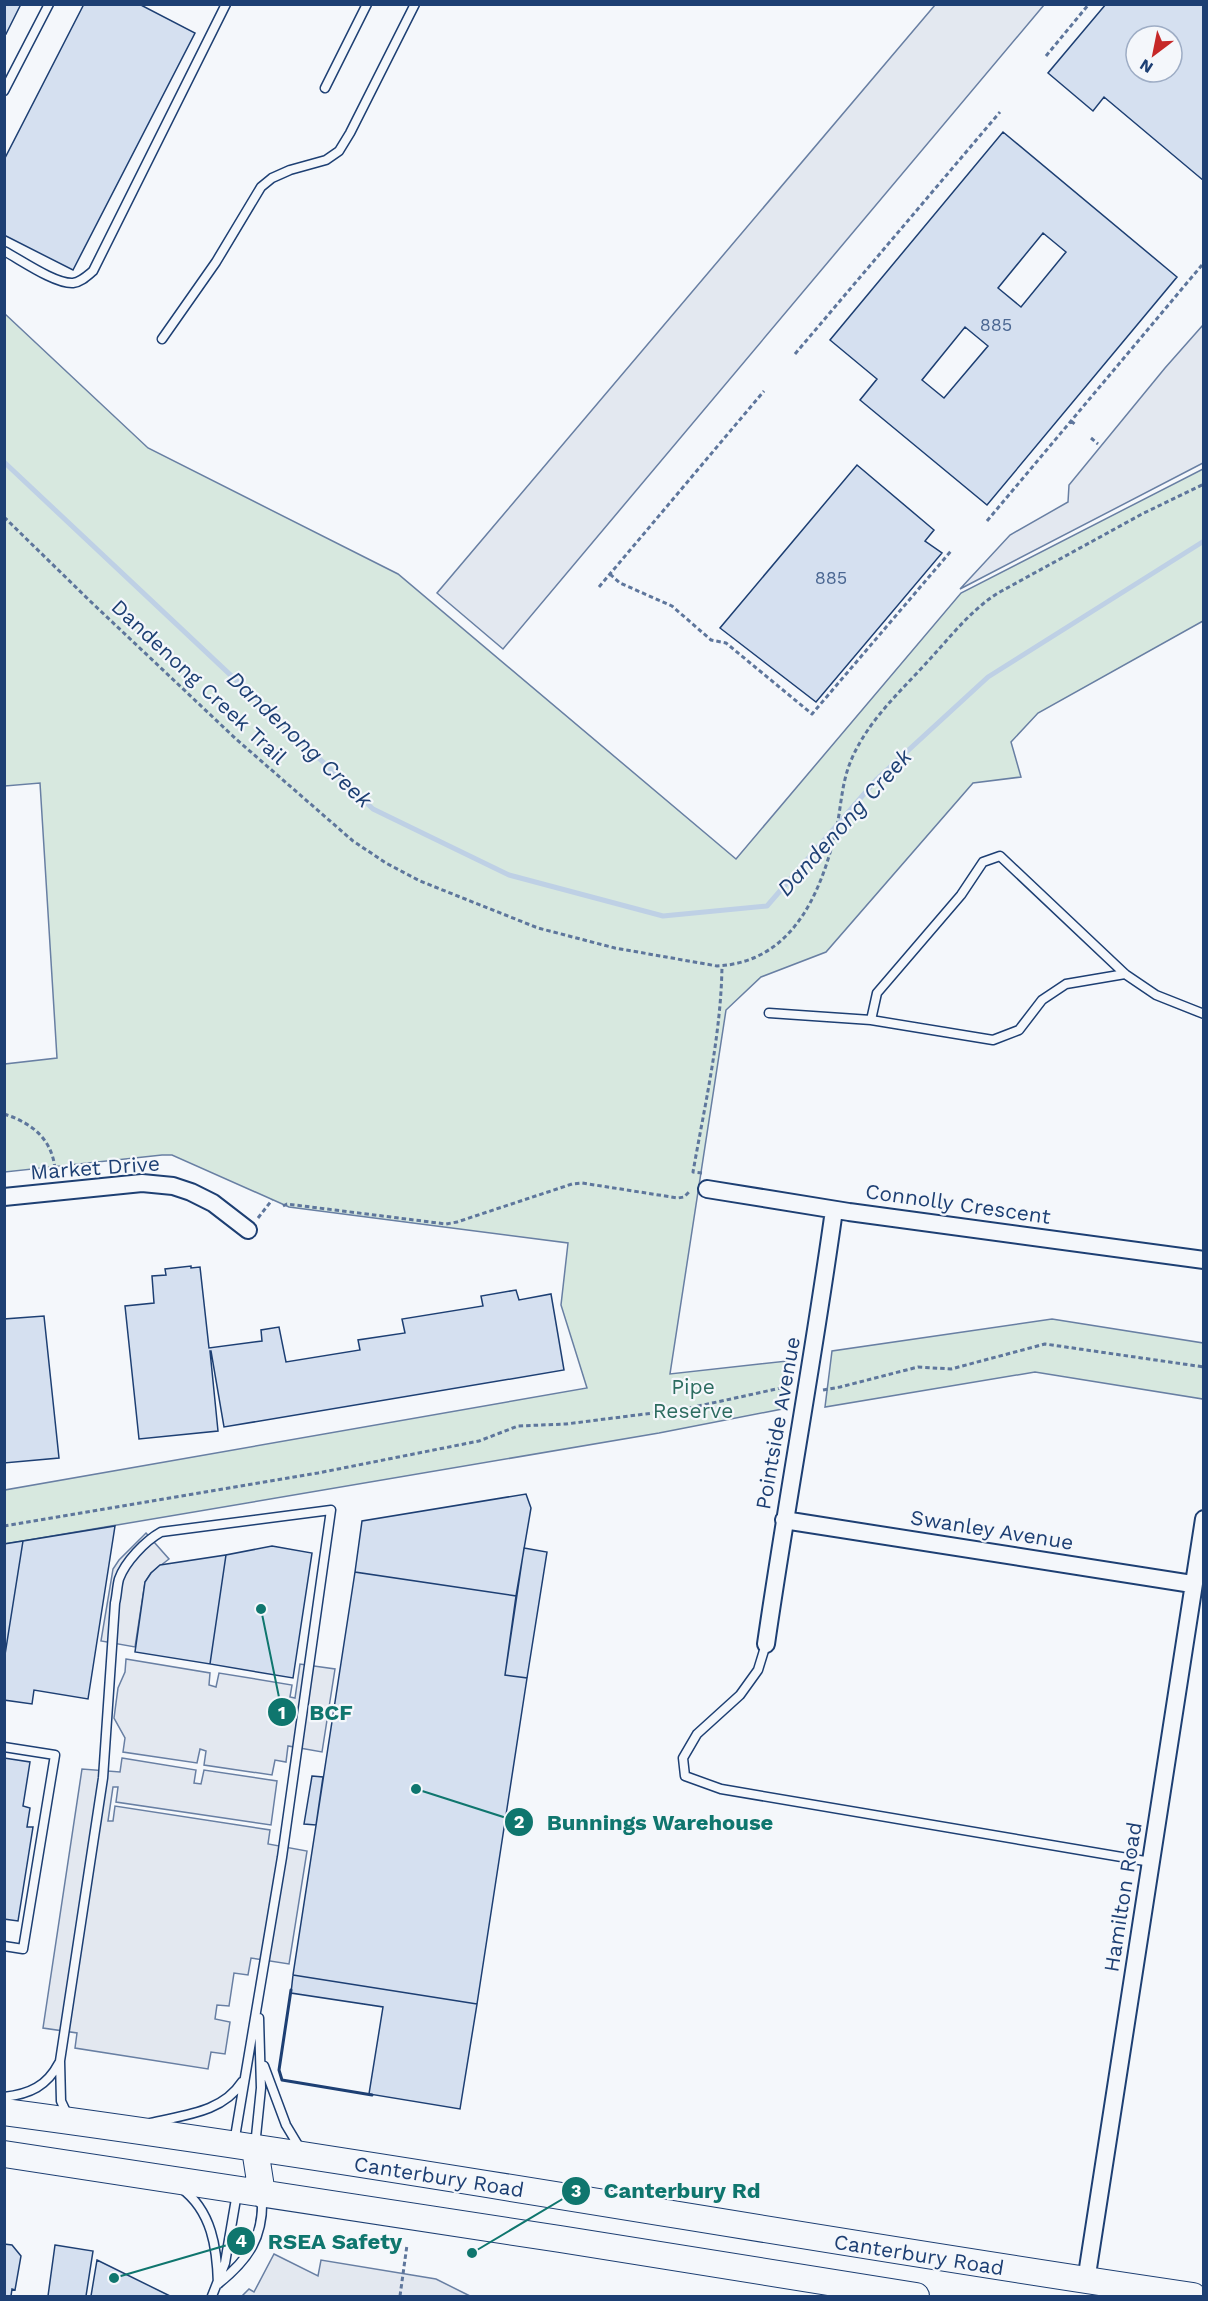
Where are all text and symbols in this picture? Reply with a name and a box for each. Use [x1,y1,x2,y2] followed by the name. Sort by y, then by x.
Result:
[1124,24,1184,84] north arrow
[1136,55,1156,77] text: N
[980,314,1012,335] house number: 885
[815,567,847,588] house number: 885
[107,594,293,770] street label: Dandenong Creek Trail
[222,666,378,814] water label: Dandenong Creek
[772,743,917,901] water label: Dandenong Creek
[29,1151,161,1184] street label: Market Drive
[864,1178,1052,1229] street label: Connolly Crescent
[750,1335,805,1511] street label: Pointside Avenue
[653,1374,733,1423] park label: Pipe Reserve
[909,1504,1075,1555] street label: Swanley Avenue
[267,1692,364,1732] callout: BCF
[309,1700,353,1725] text: BCF
[278,1702,286,1723] text: 1
[504,1802,785,1842] callout: Bunnings Warehouse
[547,1810,773,1835] text: Bunnings Warehouse
[514,1811,524,1832] text: 2
[1098,1820,1147,1974] street label: Hamilton Road
[352,2151,526,2202] street label: Canterbury Road
[561,2171,773,2211] callout: Canterbury Rd
[604,2178,760,2203] text: Canterbury Rd
[571,2180,581,2201] text: 3
[226,2221,415,2261] callout: RSEA Safety
[268,2229,403,2254] text: RSEA Safety
[832,2229,1006,2280] street label: Canterbury Road
[235,2230,247,2251] text: 4

